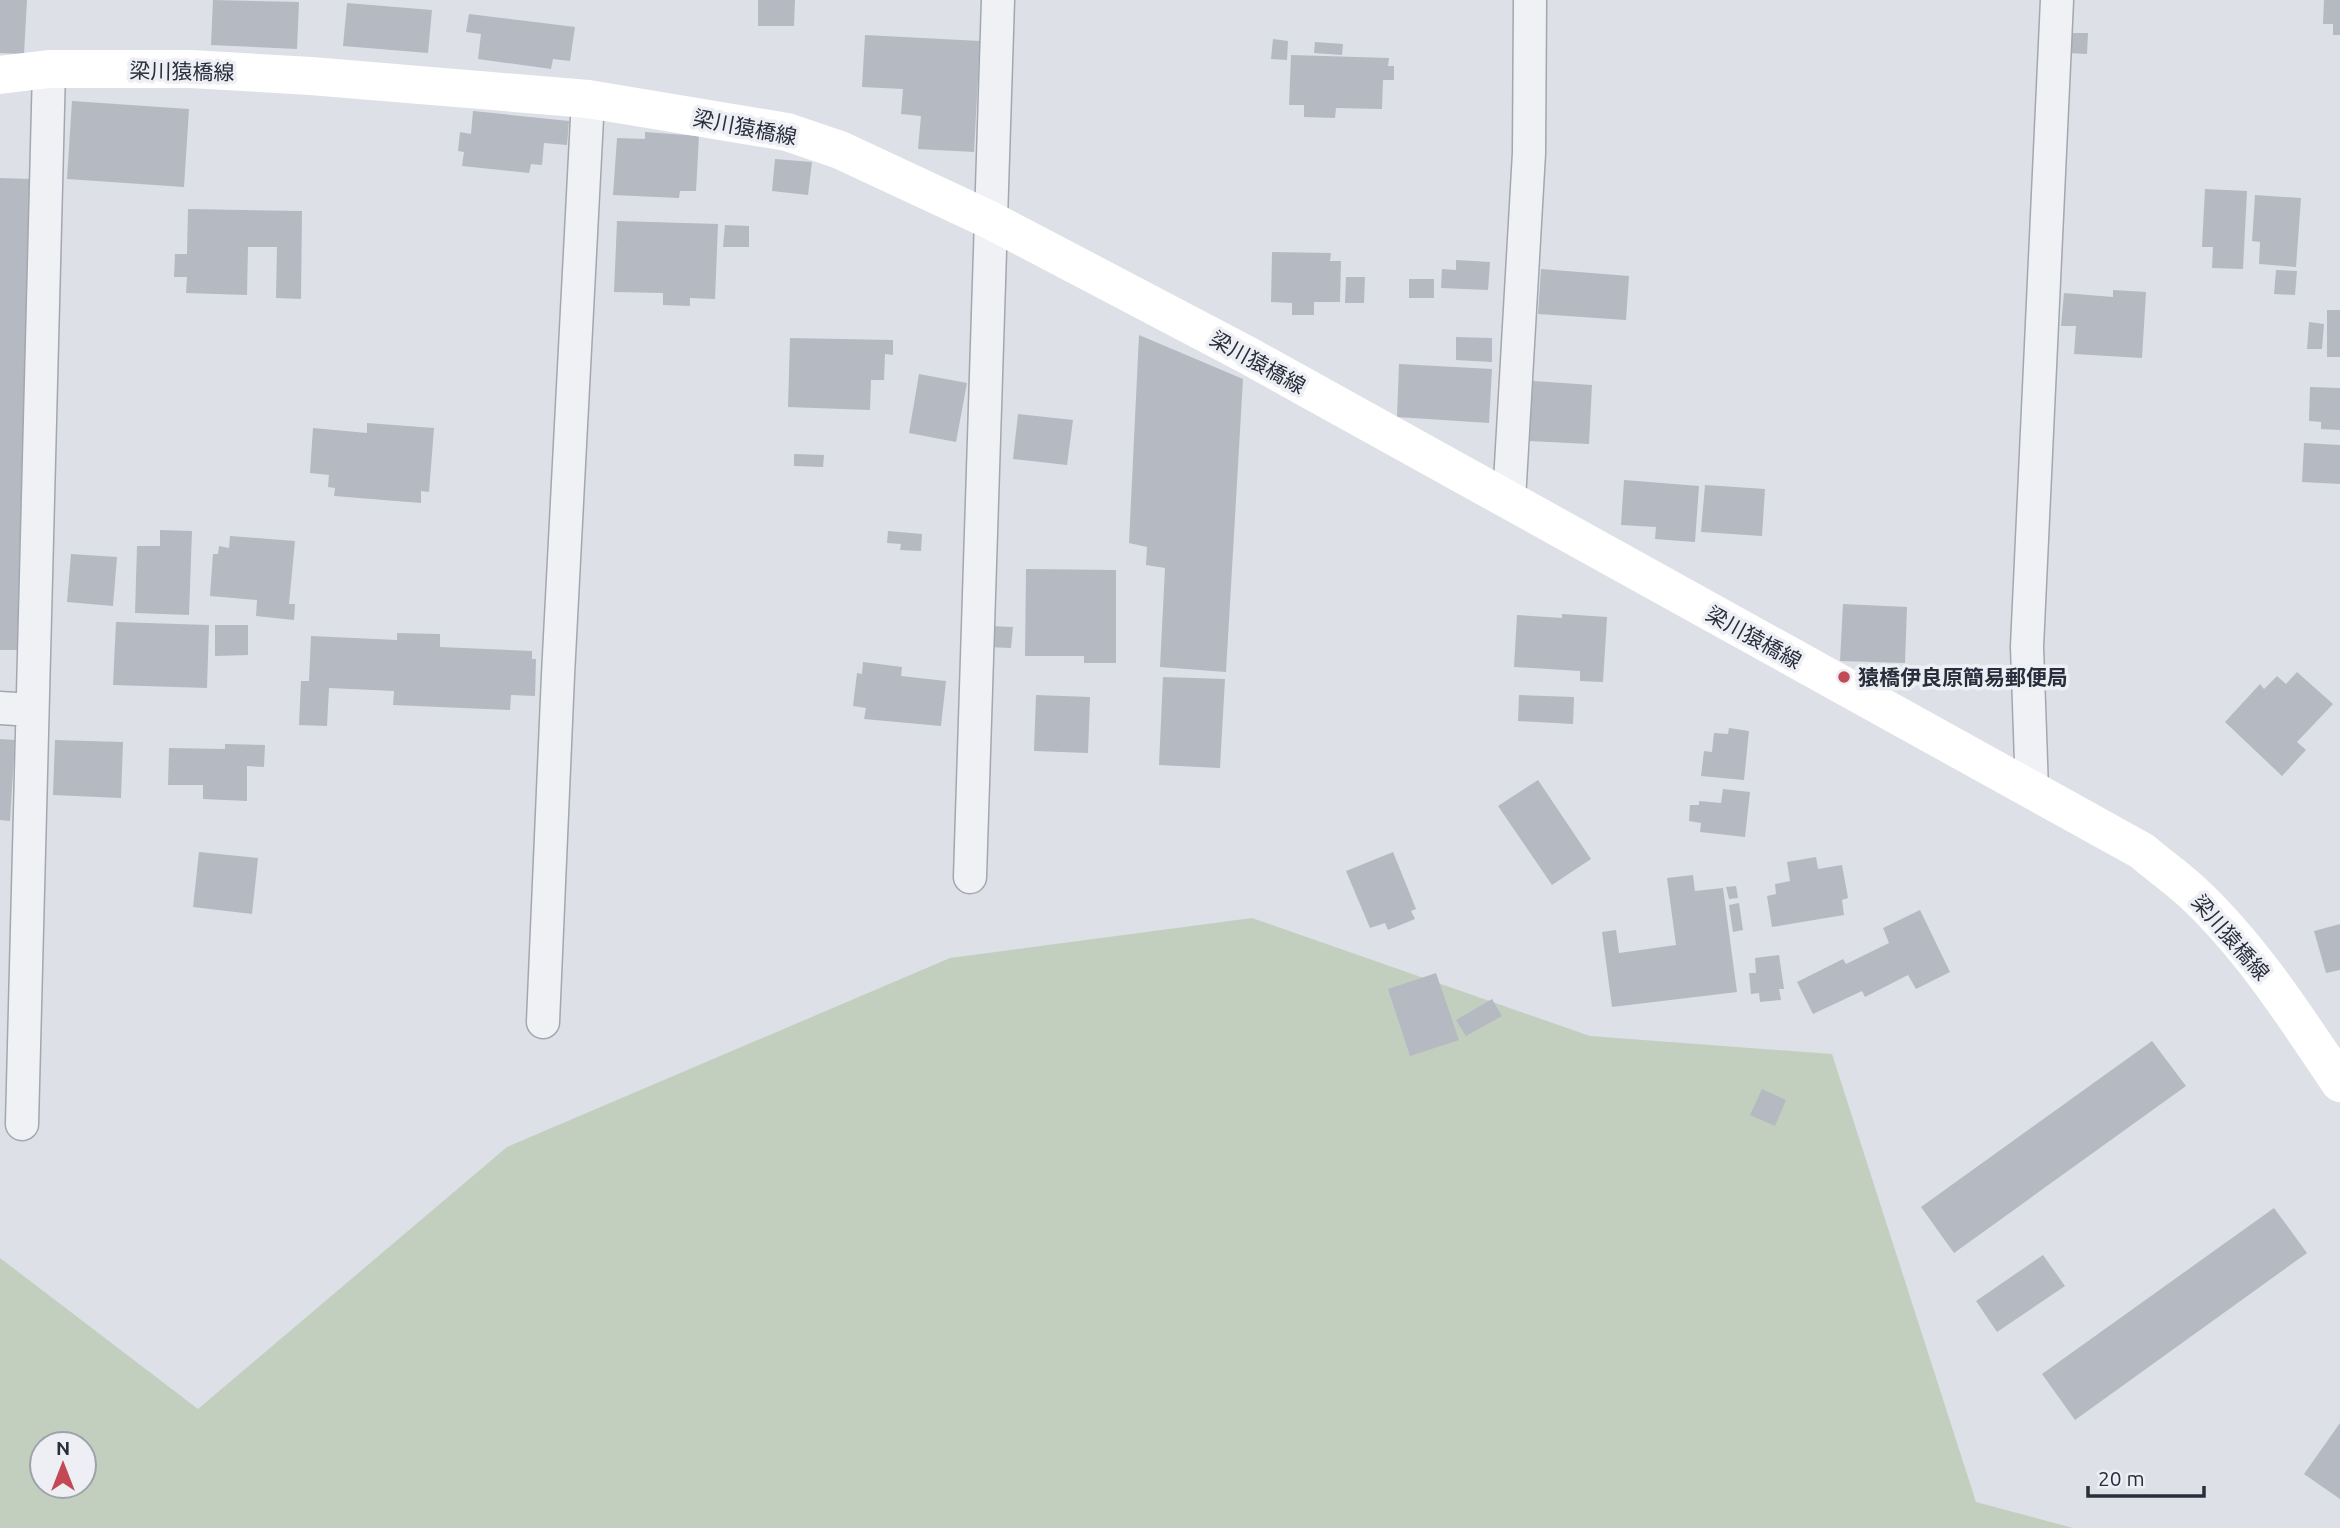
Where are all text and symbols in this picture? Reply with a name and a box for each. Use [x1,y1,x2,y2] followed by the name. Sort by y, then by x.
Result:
[129,58,235,84] street label: 梁川猿橋線
[691,105,799,149] street label: 梁川猿橋線
[1206,326,1310,398] street label: 梁川猿橋線
[1702,601,1806,673] street label: 梁川猿橋線
[1858,665,2068,689] place label: 猿橋伊良原簡易郵便局
[1836,669,1852,685] marker: 猿橋伊良原簡易郵便局
[2188,890,2274,984] street label: 梁川猿橋線
[28,1430,98,1500] north arrow
[56,1437,70,1459] text: N
[2088,1454,2204,1498] scale bar
[2098,1466,2145,1490] text: 20 m

